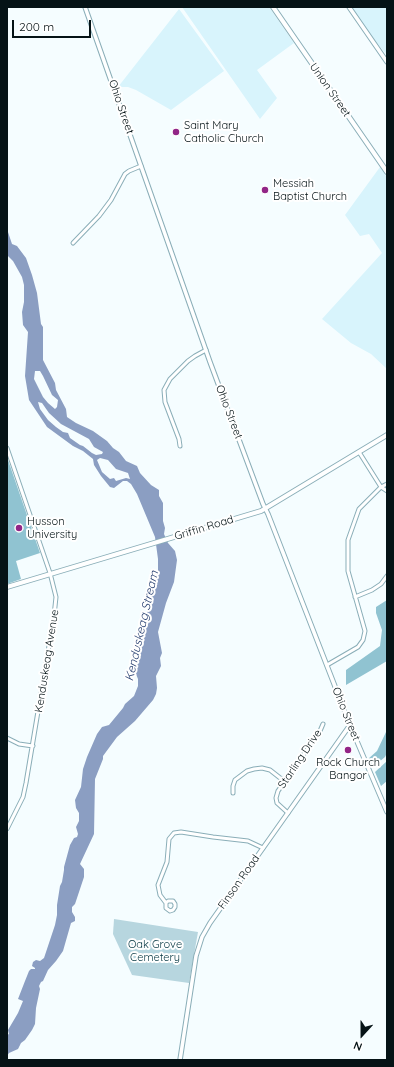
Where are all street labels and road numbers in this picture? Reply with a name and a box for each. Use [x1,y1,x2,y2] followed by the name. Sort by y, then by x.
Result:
[307,61,353,119] street label: Union Street
[106,78,136,136] street label: Ohio Street
[213,383,245,441] street label: Ohio Street
[173,513,235,543] street label: Griffin Road
[32,609,62,713] street label: Kenduskeag Avenue
[329,685,363,743] street label: Ohio Street
[275,727,325,791] street label: Starling Drive
[215,852,263,912] street label: Finson Road

